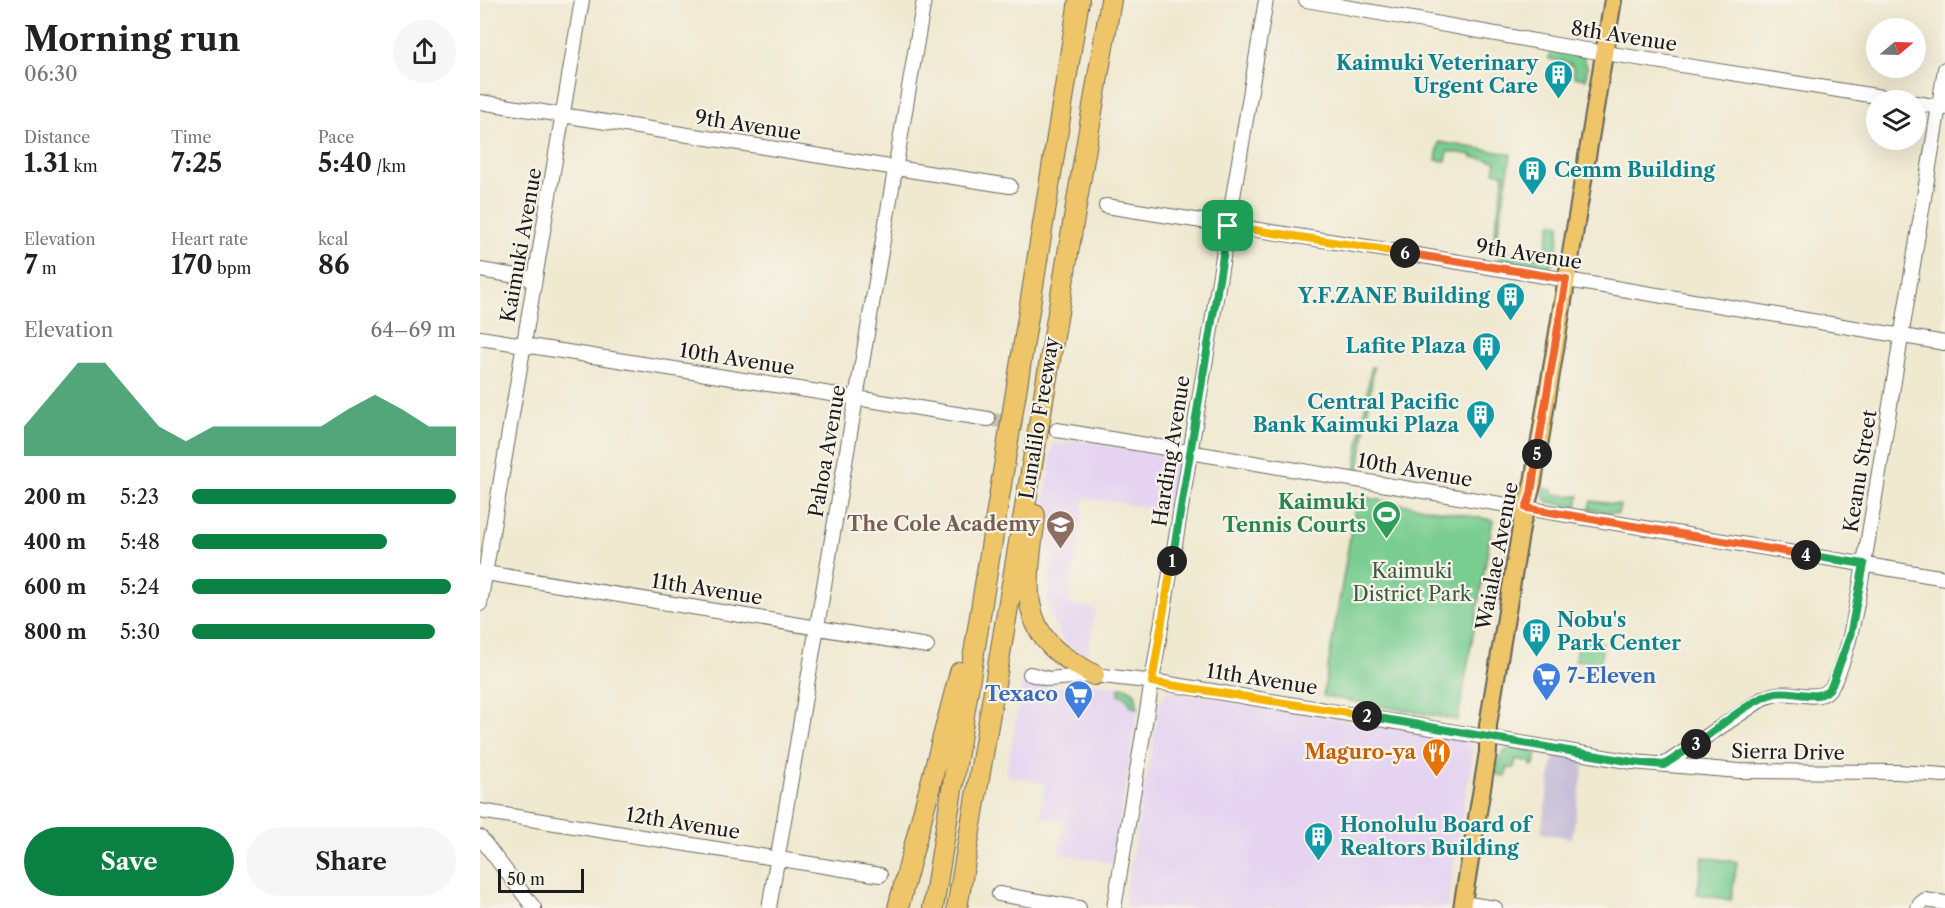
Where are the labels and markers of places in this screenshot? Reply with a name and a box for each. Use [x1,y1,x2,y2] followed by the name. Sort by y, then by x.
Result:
[1336,51,1539,98] place label: Kaimuki Veterinary Urgent Care
[1543,58,1575,100] building icon: Kaimuki Veterinary Urgent Care
[1517,154,1549,196] building icon: Cemm Building
[1554,158,1715,182] place label: Cemm Building
[1202,200,1253,251] pin
[1390,238,1420,268] pin: 6
[1495,280,1527,322] building icon: Y.F.ZANE Building
[1297,284,1490,308] place label: Y.F.ZANE Building
[1471,330,1503,372] building icon: Lafite Plaza
[1346,334,1466,358] place label: Lafite Plaza
[1253,390,1459,437] place label: Central Pacific Bank Kaimuki Plaza
[1464,398,1496,440] building icon: Central Pacific Bank Kaimuki Plaza
[1522,439,1552,469] pin: 5
[1222,490,1366,537] place label: Kaimuki Tennis Courts
[1371,498,1403,540] sports icon: Kaimuki Tennis Courts
[1045,508,1077,550] school or university icon: The Cole Academy
[847,512,1041,536] place label: The Cole Academy
[1791,540,1821,570] pin: 4
[1157,546,1187,576] pin: 1
[1557,608,1681,655] place label: Nobu's Park Center
[1520,616,1552,658] building icon: Nobu's Park Center
[1530,660,1562,702] supermarket icon: 7-Eleven
[1567,664,1656,688] place label: 7-Eleven
[1063,678,1095,720] supermarket icon: Texaco
[985,682,1058,706] place label: Texaco
[1352,701,1382,731] pin: 2
[1681,729,1711,759] pin: 3
[1421,736,1453,778] restaurant icon: Maguro-ya
[1304,740,1416,764] place label: Maguro-ya
[1340,813,1533,860] place label: Honolulu Board of Realtors Building
[1303,820,1335,862] building icon: Honolulu Board of Realtors Building

